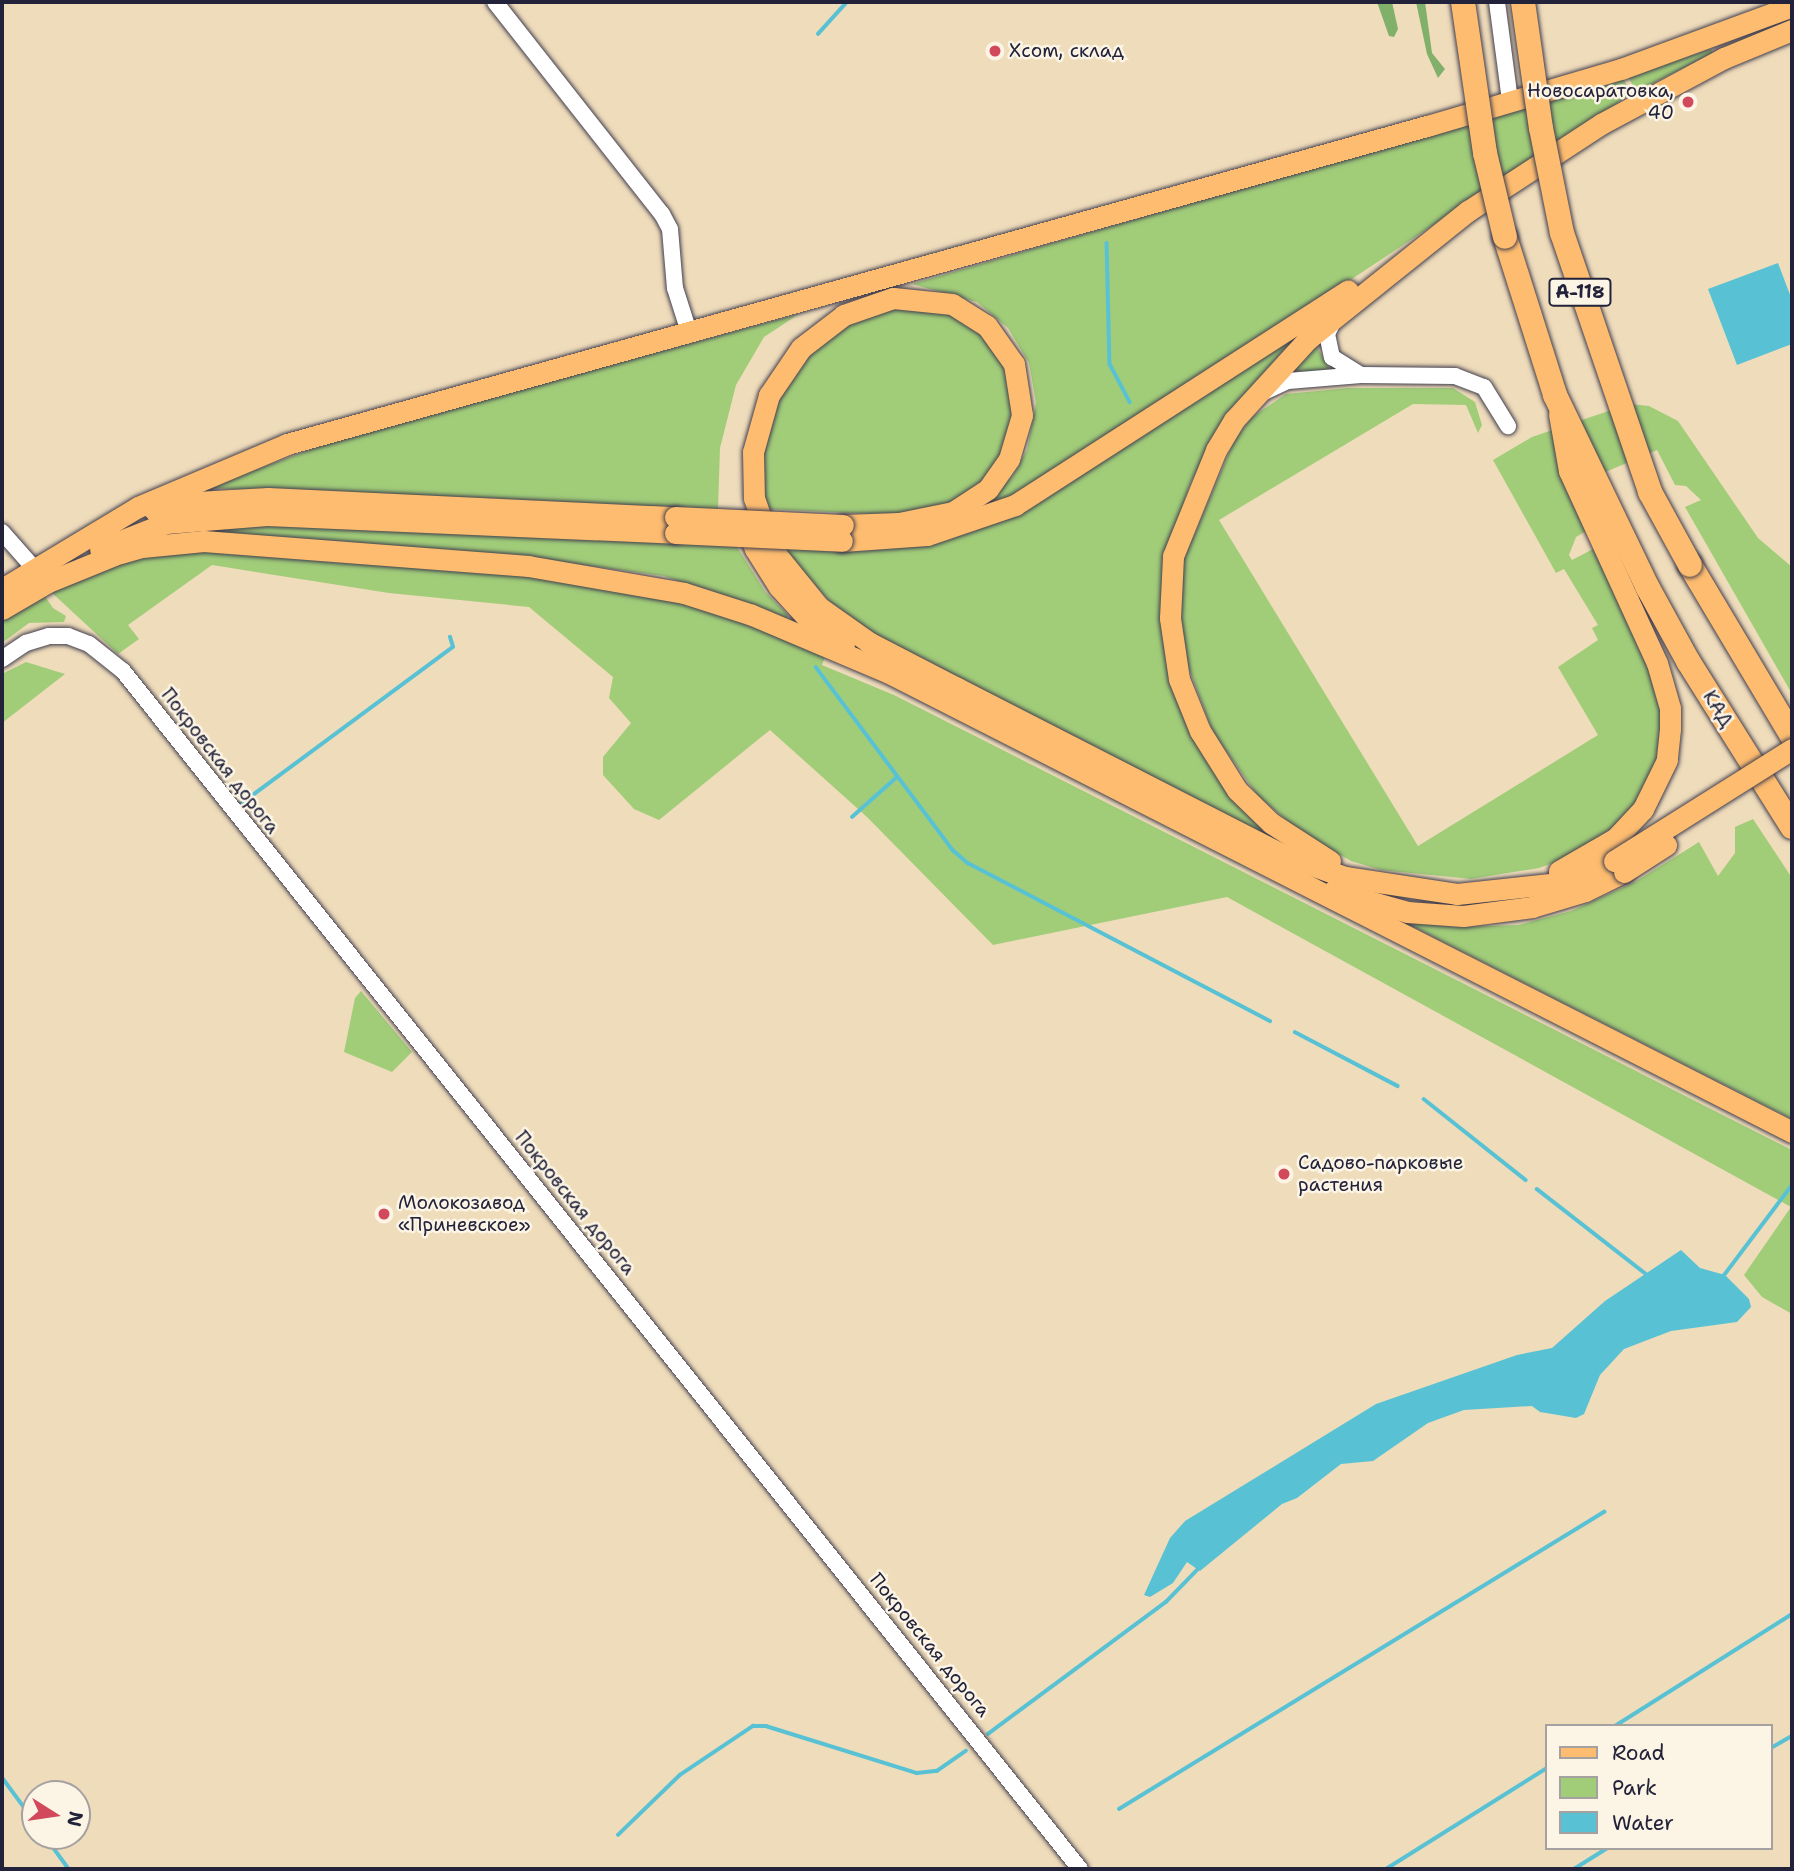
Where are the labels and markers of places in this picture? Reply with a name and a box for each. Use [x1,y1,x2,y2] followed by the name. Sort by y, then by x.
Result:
[1009,40,1124,62] place label: Xсom, склад
[987,43,1003,59] marker: Xсom, склад
[1527,80,1674,124] place label: Новосаратовка, 40
[1680,94,1696,110] marker: Новосаратовка, 40
[1298,1152,1463,1196] place label: Садово-парковые растения
[1276,1166,1292,1182] marker: Садово-парковые растения
[398,1192,530,1236] place label: Молокозавод «Приневское»
[376,1206,392,1222] marker: Молокозавод «Приневское»

